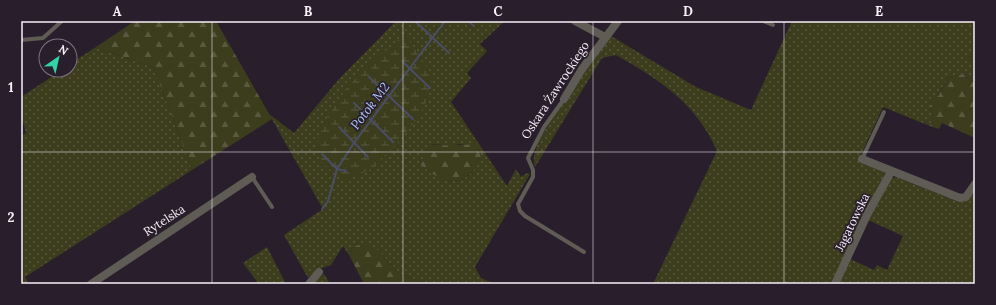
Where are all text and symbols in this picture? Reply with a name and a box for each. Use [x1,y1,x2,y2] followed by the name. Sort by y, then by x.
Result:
[113,3,122,20] text: A
[304,3,313,20] text: B
[494,3,503,20] text: C
[683,3,693,20] text: D
[875,3,883,20] text: E
[38,38,78,78] north arrow
[518,38,592,142] street label: Oskara Żawrockiego
[56,42,71,58] text: N
[8,79,14,96] text: 1
[347,79,393,133] water label: Potok M2
[831,191,872,254] street label: Jagatowska
[140,201,188,239] street label: Rytelska
[8,209,15,226] text: 2

